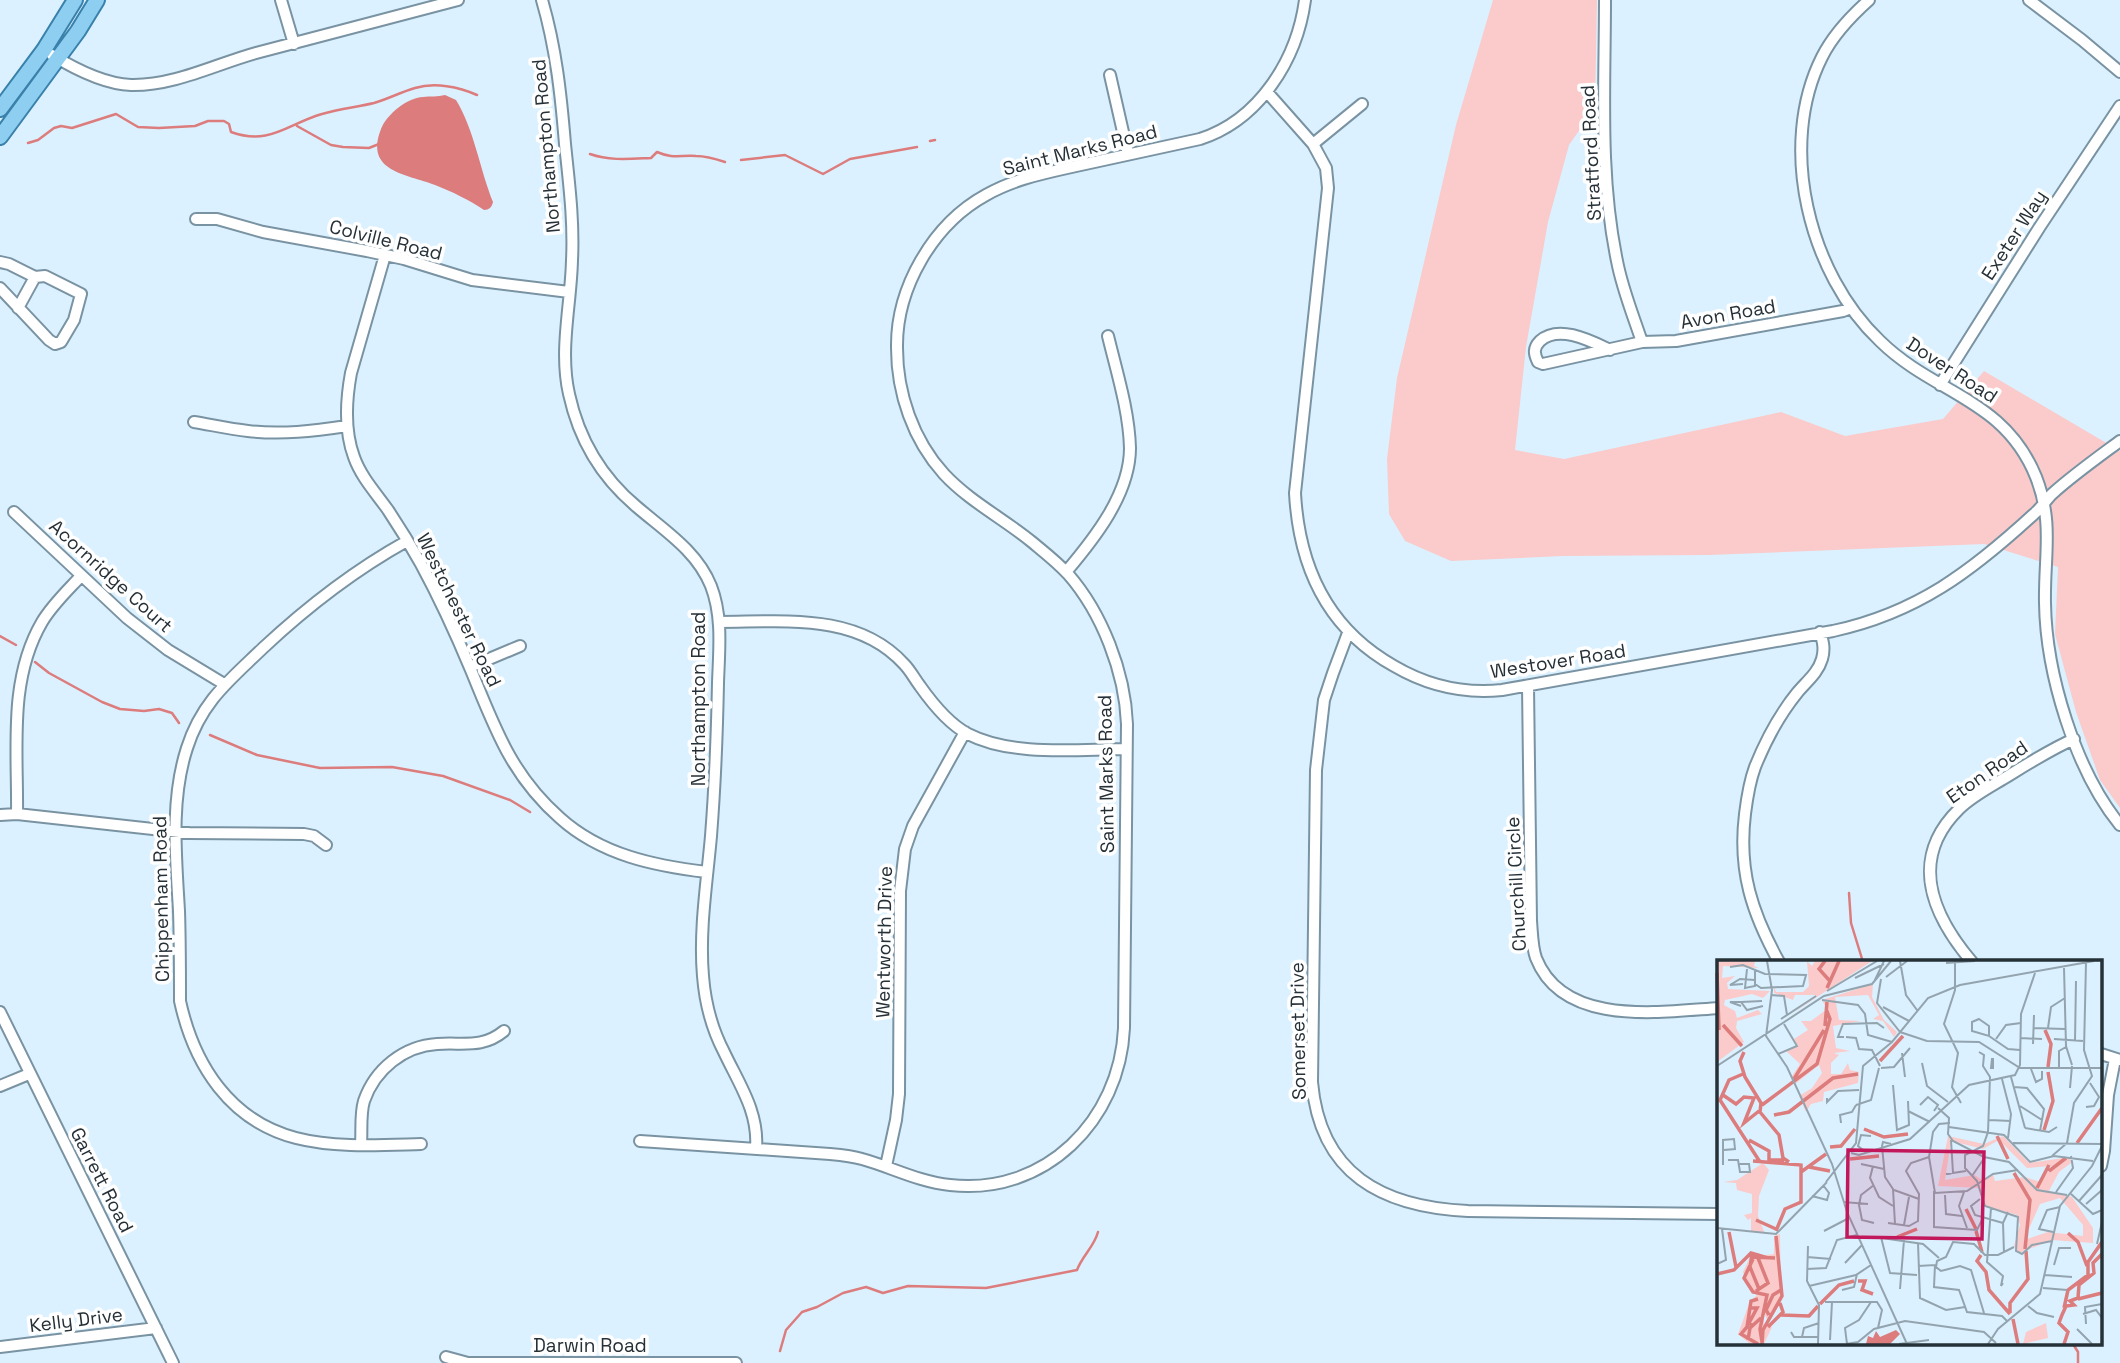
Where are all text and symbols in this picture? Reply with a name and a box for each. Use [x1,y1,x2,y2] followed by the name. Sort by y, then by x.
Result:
[526,58,566,234] street label: Northampton Road
[1575,84,1607,222] street label: Stratford Road
[1000,119,1160,181] street label: Saint Marks Road
[1976,185,2052,285] street label: Exeter Way
[327,214,445,266] street label: Colville Road
[1678,293,1778,335] street label: Avon Road
[1902,331,2002,409] street label: Dover Road
[44,514,178,638] street label: Acornridge Court
[411,529,507,691] street label: Westchester Road
[686,612,711,786] street label: Northampton Road
[1488,638,1628,684] street label: Westover Road
[1092,695,1120,853] street label: Saint Marks Road
[1941,735,2033,809] street label: Eton Road
[147,816,175,982] street label: Chippenham Road
[1500,816,1532,952] street label: Churchill Circle
[870,866,898,1018] street label: Wentworth Drive
[1717,960,2102,1346] inset map
[1284,962,1312,1100] street label: Somerset Drive
[65,1123,139,1237] street label: Garrett Road
[28,1302,124,1338] street label: Kelly Drive
[533,1333,647,1358] street label: Darwin Road

